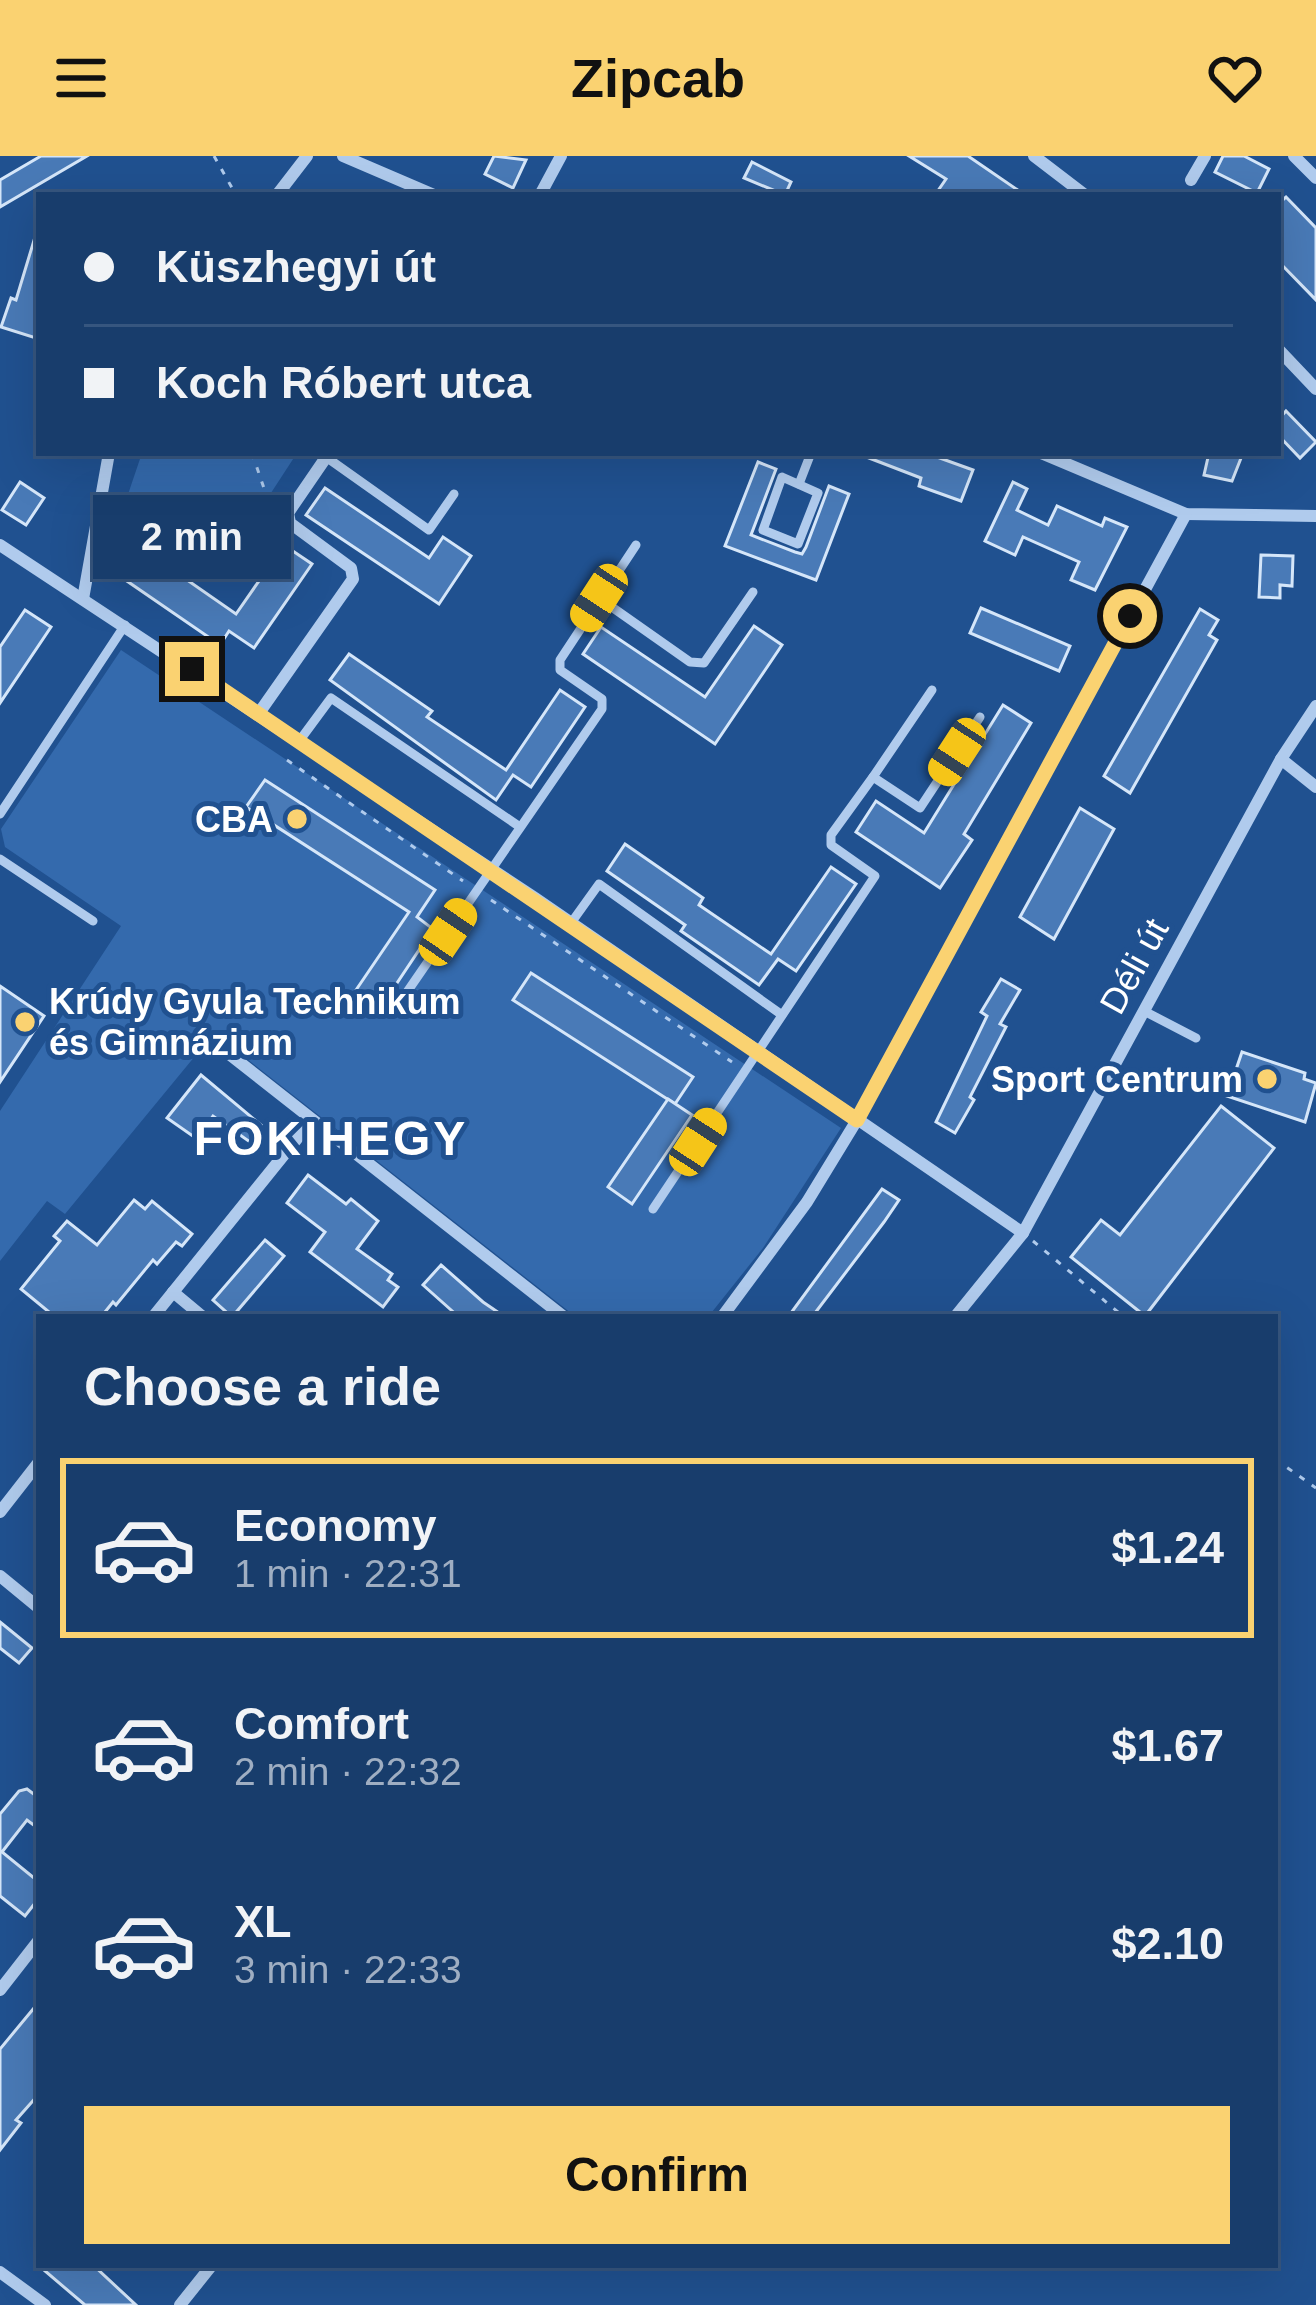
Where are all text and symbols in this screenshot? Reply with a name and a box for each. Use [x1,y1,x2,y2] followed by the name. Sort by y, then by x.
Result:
[48,45,114,111] icon: menu
[1202,45,1268,111] icon: heart
[571,48,745,108] text: Zipcab
[156,241,436,292] text: Küszhegyi út
[156,357,531,408] text: Koch Róbert utca
[93,495,291,579] callout: 2 min
[141,515,243,558] text: 2 min
[564,558,634,638] car
[1103,589,1157,643] route start
[165,642,219,696] route end
[922,712,992,792] car
[195,799,273,840] place label: CBA
[284,806,310,832] marker: CBA
[413,892,483,972] car
[1091,911,1177,1021] street label: Déli út
[49,981,460,1063] place label: Krúdy Gyula Technikum és Gimnázium
[12,1009,38,1035] marker: Krúdy Gyula Technikum és Gimnázium
[991,1059,1243,1100] place label: Sport Centrum
[1254,1066,1280,1092] marker: Sport Centrum
[663,1102,733,1182] car
[194,1112,468,1165] district label: FOKIHEGY
[84,1356,441,1416] text: Choose a ride
[90,1494,198,1602] icon: car
[234,1500,437,1551] text: Economy
[1111,1522,1224,1573] text: $1.24
[234,1552,462,1595] text: 1 min · 22:31
[90,1692,198,1800] icon: car
[234,1698,409,1749] text: Comfort
[1111,1720,1224,1771] text: $1.67
[234,1750,462,1793] text: 2 min · 22:32
[90,1890,198,1998] icon: car
[234,1896,292,1947] text: XL
[1111,1918,1224,1969] text: $2.10
[234,1948,462,1991] text: 3 min · 22:33
[84,2106,1230,2244] button: Confirm

